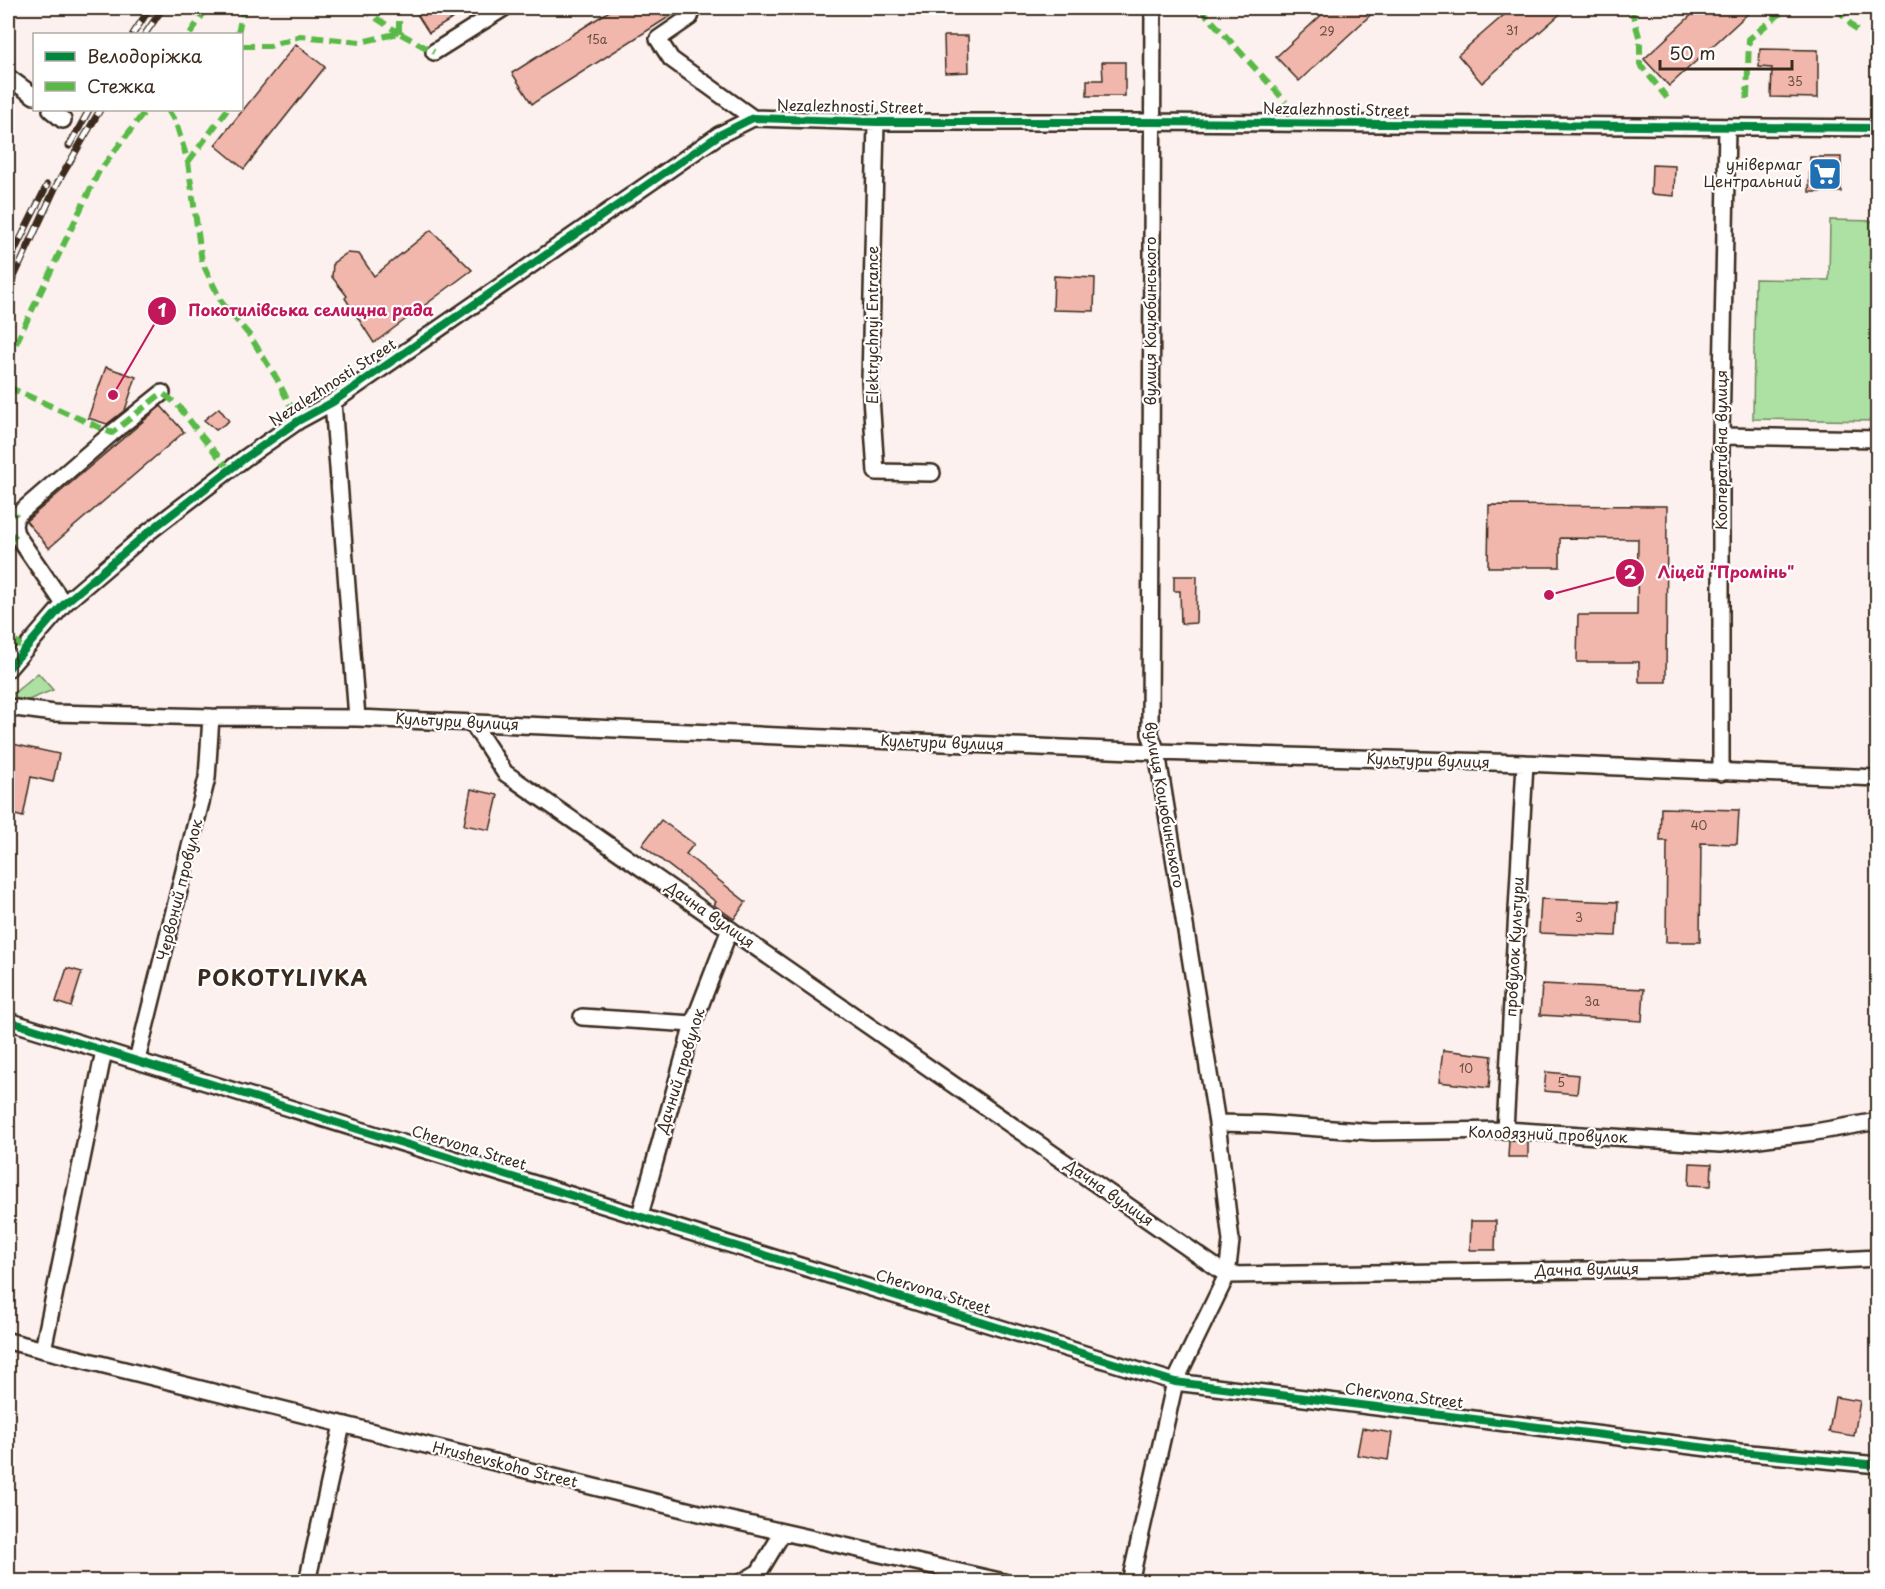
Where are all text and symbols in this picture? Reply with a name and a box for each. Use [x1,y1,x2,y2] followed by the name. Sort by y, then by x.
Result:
[1506,21,1518,39] house number: 31
[1319,22,1335,40] house number: 29
[587,30,608,48] house number: 15а
[33,33,243,111] legend
[1660,33,1792,71] scale bar
[1669,39,1716,66] text: 50 m
[87,42,203,69] text: Велодоріжка
[87,72,156,99] text: Стежка
[1787,72,1803,90] house number: 35
[776,93,924,118] street label: Nezalezhnosti Street
[1262,96,1410,121] street label: Nezalezhnosti Street
[1703,152,1802,192] place label: універмаг Центральний
[1807,156,1843,192] supermarket icon: універмаг Центральний
[1138,237,1161,405] street label: вулиця Коцюбинського
[860,246,883,404] street label: Elektrychnyi Entrance
[147,294,446,328] callout: Покотилівська селищна рада
[158,296,167,323] text: 1
[188,297,434,321] text: Покотилівська селищна рада
[264,332,400,431] street label: Nezalezhnosti Street
[1709,370,1732,530] street label: Кооперативна вулиця
[1615,556,1806,590] callout: Ліцей "Промінь"
[1624,558,1637,585] text: 2
[1658,559,1794,583] text: Ліцей "Промінь"
[395,706,520,735] street label: Культури вулиця
[1139,720,1191,890] street label: вулиця Коцюбинського
[880,728,1004,755] street label: Культури вулиця
[1366,746,1490,773] street label: Культури вулиця
[150,816,207,963] street label: Червоний провулок
[1691,816,1708,834] house number: 40
[661,874,760,953] street label: Дачна вулиця
[1498,876,1529,1018] street label: провулок Культури
[1575,908,1583,926] house number: 3
[197,961,369,993] district label: POKOTYLIVKA
[1584,992,1600,1010] house number: 3а
[649,1005,710,1137] street label: Дачний провулок
[1459,1059,1473,1077] house number: 10
[1557,1073,1565,1091] house number: 5
[409,1118,530,1175] street label: Chervona Street
[1468,1119,1628,1148] street label: Колодязний провулок
[1060,1152,1159,1231] street label: Дачна вулиця
[1534,1256,1639,1281] street label: Дачна вулиця
[873,1262,994,1319] street label: Chervona Street
[1344,1376,1465,1413] street label: Chervona Street
[430,1434,580,1493] street label: Hrushevskoho Street

